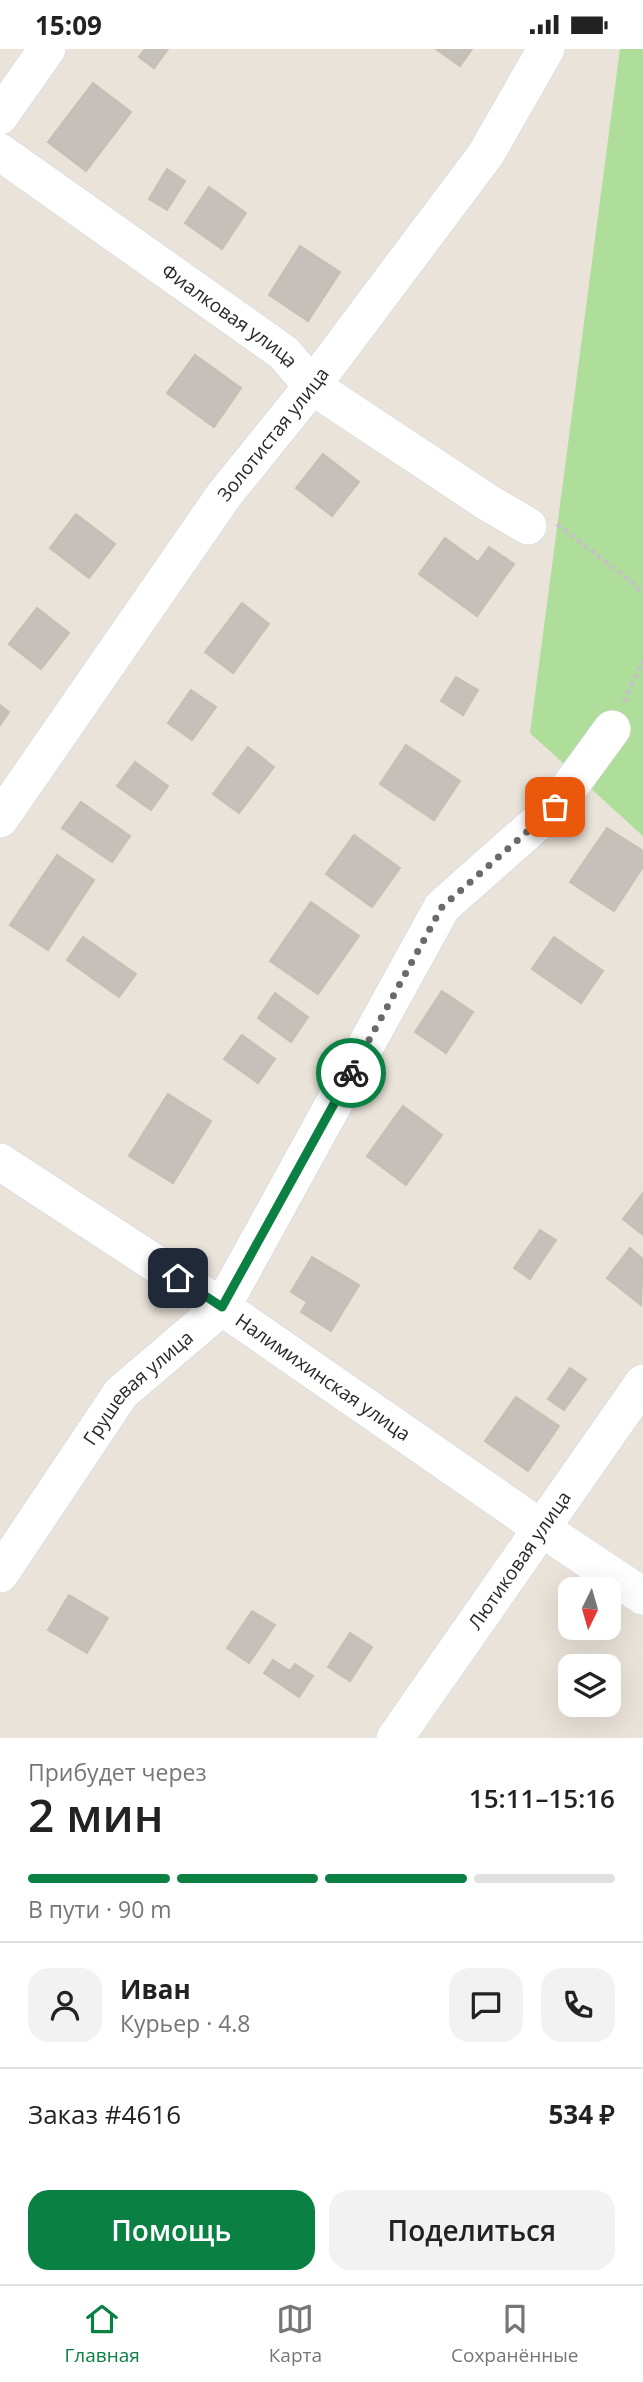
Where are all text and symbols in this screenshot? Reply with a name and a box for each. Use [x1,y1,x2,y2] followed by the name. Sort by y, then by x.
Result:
[35,7,102,43] text: 15:09
[157,258,304,373] street label: Фиалковая улица
[211,362,335,507] street label: Золотистая улица
[525,777,585,837] pin
[536,788,574,826] icon: bag
[316,1038,386,1108] courier
[332,1054,370,1092] icon: bike
[148,1248,208,1308] pin
[159,1259,197,1297] icon: home
[230,1307,416,1447] street label: Налимихинская улица
[77,1324,198,1450] street label: Грушевая улица
[462,1486,577,1635] street label: Лютиковая улица
[558,1577,621,1640] north arrow
[558,1577,621,1717] map controls
[558,1654,621,1717] button: layers
[28,1756,207,1788] text: Прибудет через
[469,1780,615,1816] text: 15:11–15:16
[28,1783,164,1845] text: 2 мин
[28,1893,172,1925] text: В пути · 90 m
[28,1968,102,2042] button: person
[449,1968,523,2042] button: chat
[541,1968,615,2042] button: phone
[120,1971,191,2007] text: Иван
[120,2007,251,2039] text: Курьер · 4.8
[28,2096,181,2132] text: Заказ #4616
[549,2096,615,2132] text: 534 ₽
[28,2190,315,2270] button: Помощь
[329,2190,615,2270] button: Поделиться
[64,2300,140,2368] tab: Главная
[269,2300,322,2368] tab: Карта
[451,2300,579,2368] tab: Сохранённые

